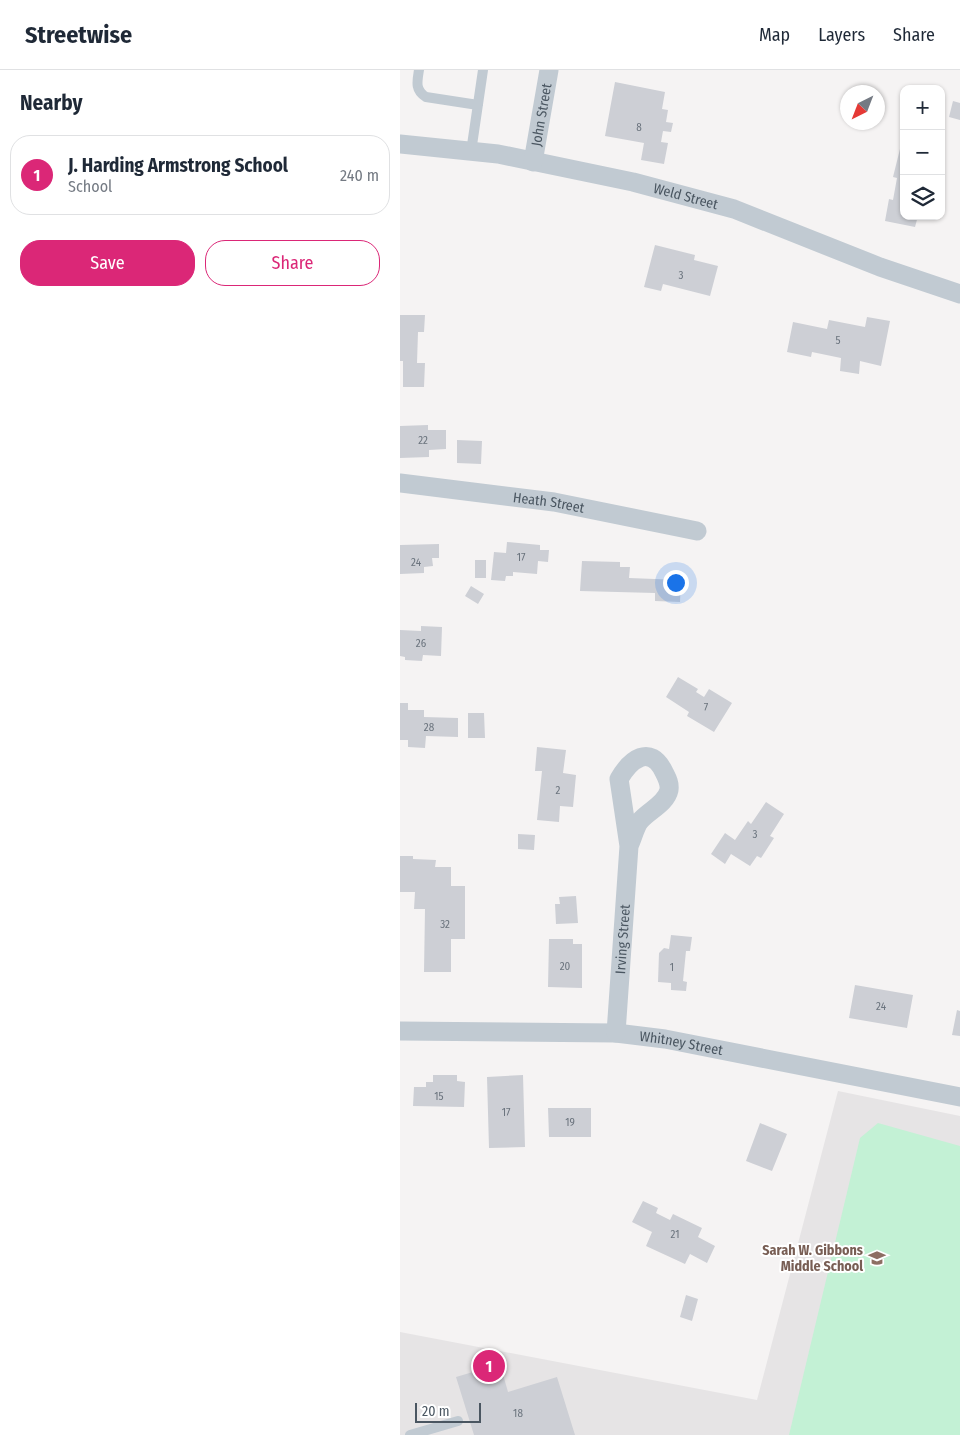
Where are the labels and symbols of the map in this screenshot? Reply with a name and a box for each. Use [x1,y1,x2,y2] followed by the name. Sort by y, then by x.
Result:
[527,81,555,148] street label: John Street
[840,85,885,130] north arrow
[636,121,642,134] house number: 8
[652,179,720,213] street label: Weld Street
[679,269,684,282] house number: 3
[835,334,841,347] house number: 5
[418,434,428,447] house number: 22
[512,489,586,517] street label: Heath Street
[517,551,526,564] house number: 17
[411,556,422,569] house number: 24
[663,570,689,596] your location
[416,637,427,650] house number: 26
[704,701,709,714] house number: 7
[424,721,435,734] house number: 28
[556,784,561,797] house number: 2
[753,828,758,841] house number: 3
[612,903,633,975] street label: Irving Street
[440,918,450,931] house number: 32
[560,960,571,973] house number: 20
[670,961,674,974] house number: 1
[876,1000,887,1013] house number: 24
[639,1027,725,1059] street label: Whitney Street
[434,1090,444,1103] house number: 15
[502,1106,511,1119] house number: 17
[565,1116,575,1129] house number: 19
[671,1228,679,1241] house number: 21
[762,1242,863,1275] place label: Sarah W. Gibbons Middle School
[867,1248,887,1268] school or university icon: Sarah W. Gibbons Middle School
[473,1347,505,1385] pin: 1
[415,1400,481,1423] scale bar
[513,1407,523,1420] house number: 18

